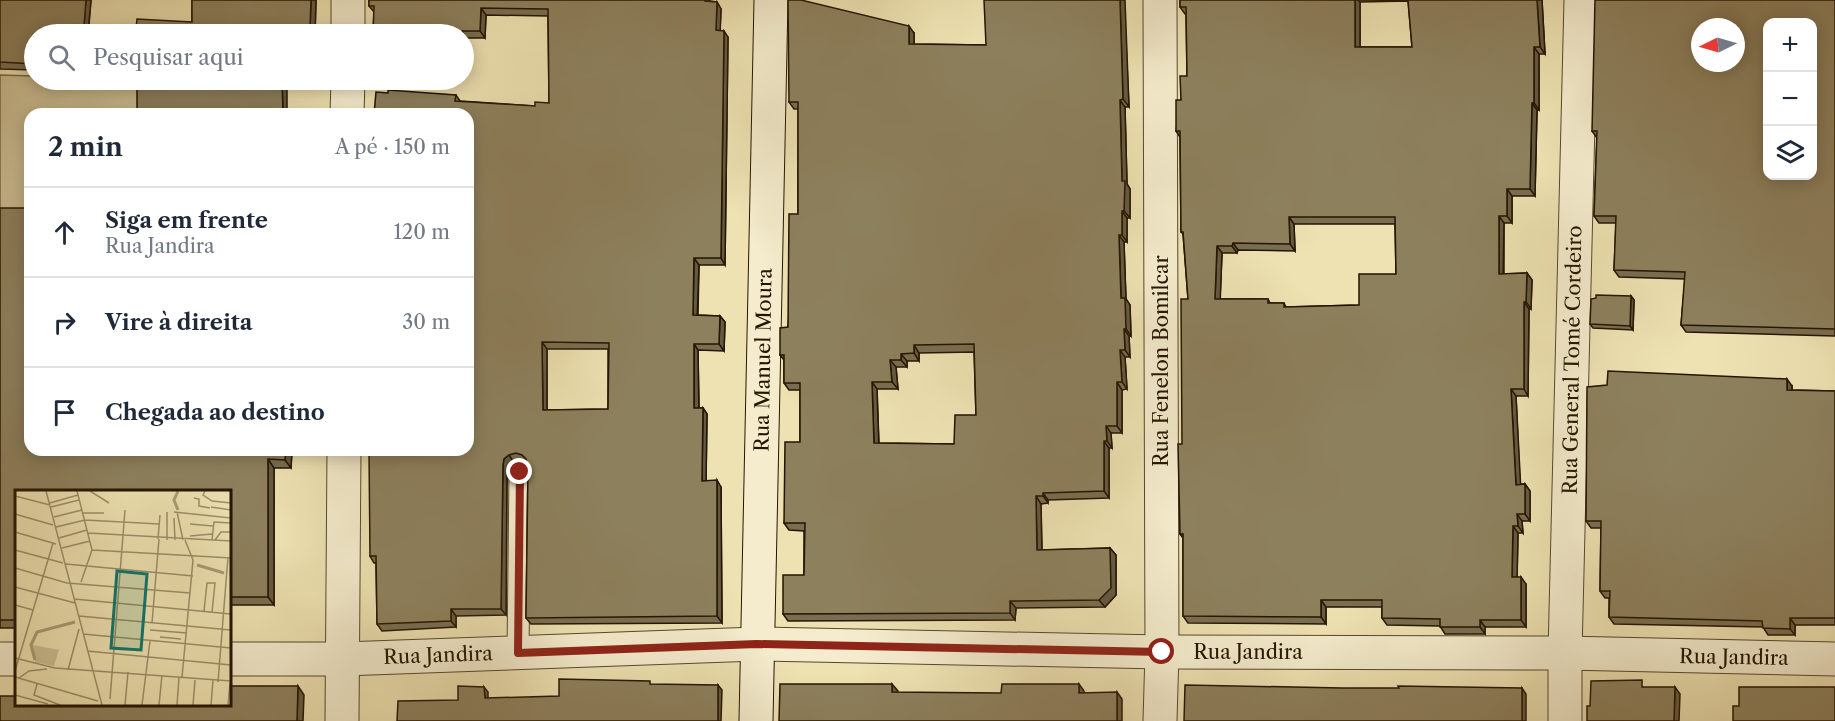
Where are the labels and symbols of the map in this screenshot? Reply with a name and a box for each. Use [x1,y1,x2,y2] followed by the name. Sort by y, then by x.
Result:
[1691,18,1745,72] north arrow
[1558,225,1586,495] street label: Rua General Tomé Cordeiro
[1149,254,1173,467] street label: Rua Fenelon Bomilcar
[749,268,777,452] street label: Rua Manuel Moura
[506,458,532,484] route end
[15,490,231,706] inset map
[1148,638,1174,664] route start
[1193,640,1303,664] street label: Rua Jandira
[383,641,494,669] street label: Rua Jandira
[1679,644,1789,670] street label: Rua Jandira

